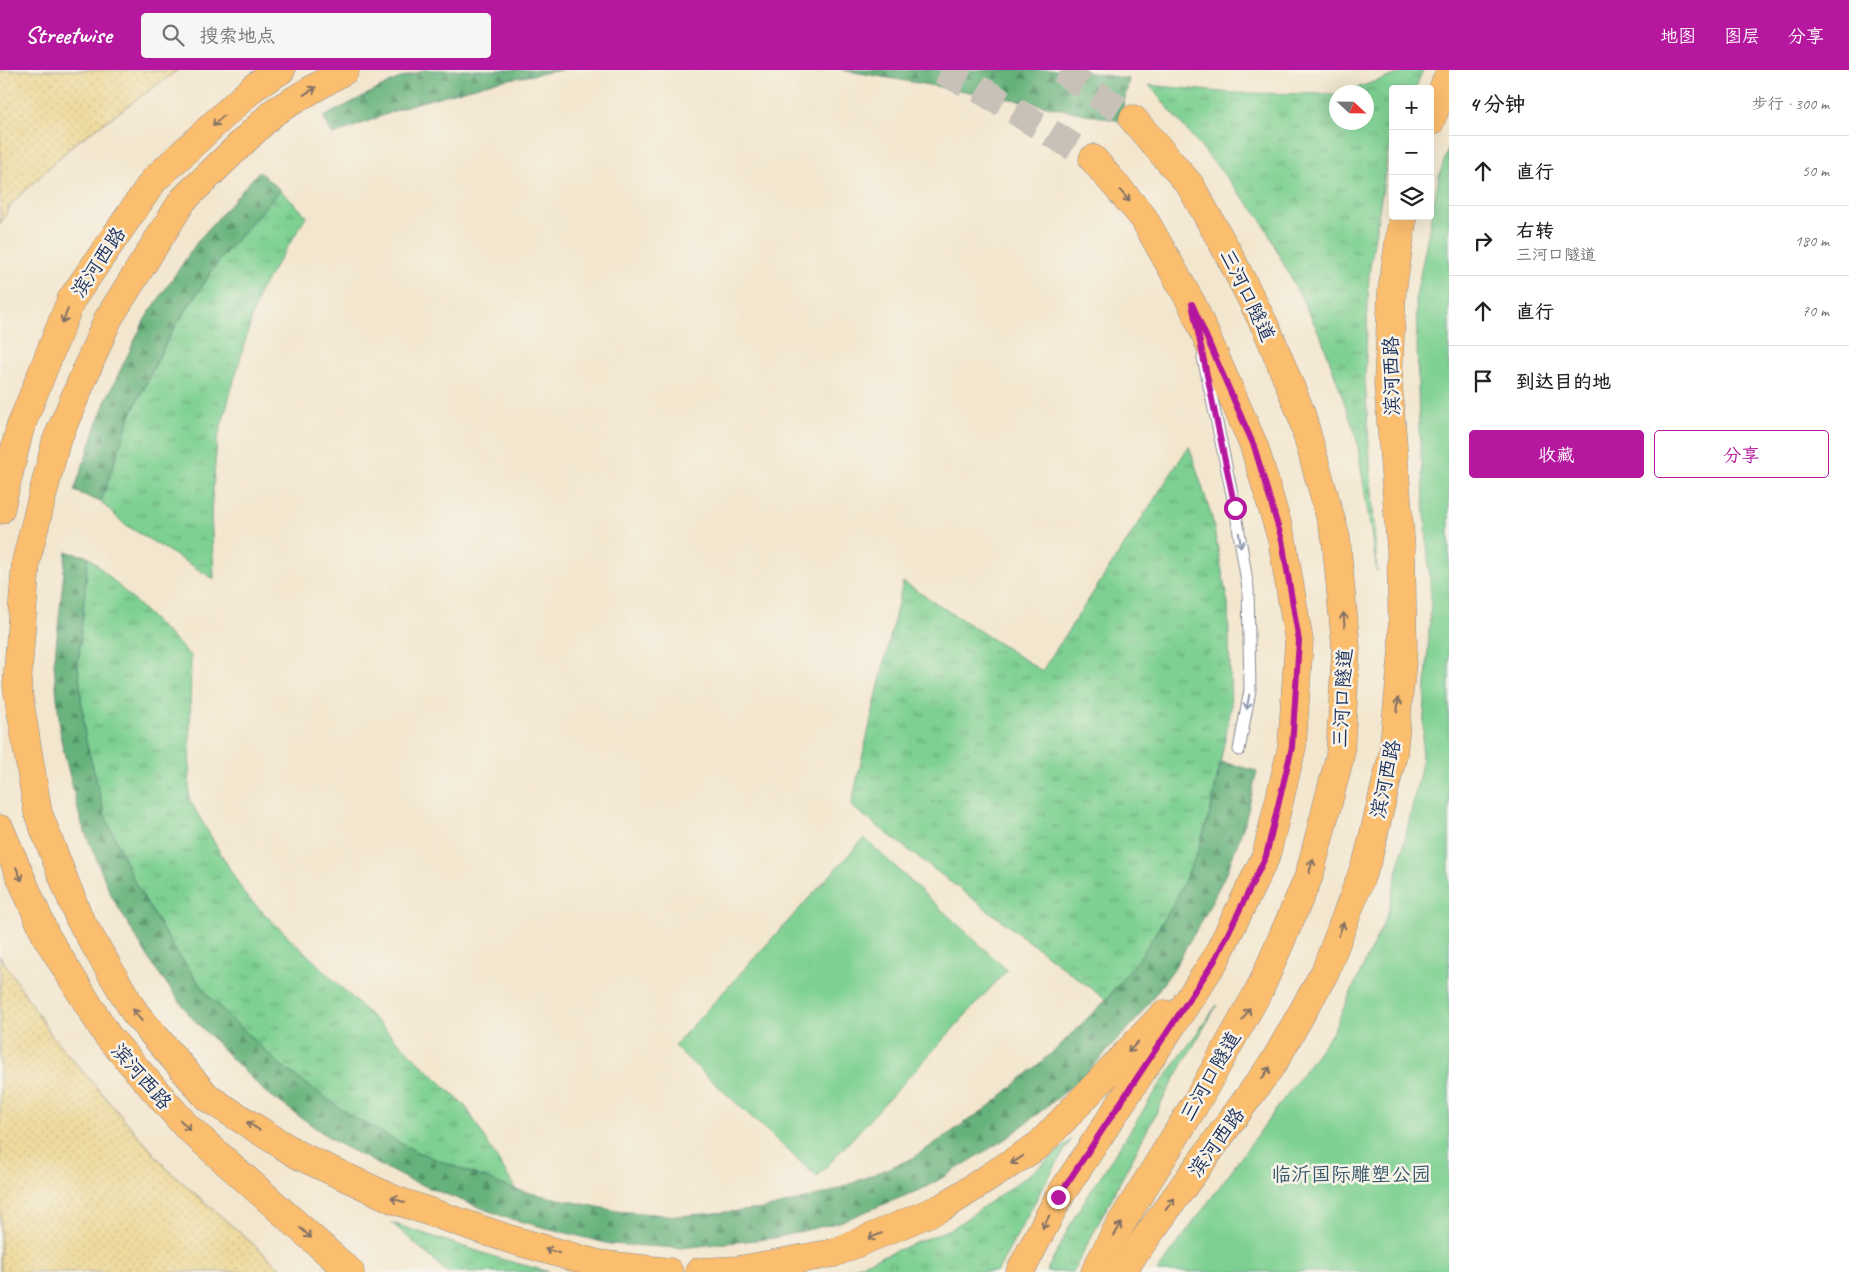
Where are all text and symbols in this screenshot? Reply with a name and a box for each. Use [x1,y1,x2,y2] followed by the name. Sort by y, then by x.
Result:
[141,13,491,58] search box
[25,20,111,50] text: Streetwise
[159,21,187,49] icon: search
[199,24,275,48] text: 搜索地点
[1660,25,1696,47] text: 地图
[1724,25,1760,47] text: 图层
[1788,25,1824,47] text: 分享
[1329,85,1374,130] north arrow
[1389,85,1434,220] map controls
[1389,85,1434,130] button: +
[302,86,316,96] one-way arrow
[1469,91,1526,117] text: 4 分钟
[1752,94,1829,114] text: 步行 · 300 m
[212,115,225,127] one-way arrow
[1389,130,1434,175] button: −
[1469,157,1497,185] icon: ahead
[1516,160,1554,184] text: 直行
[1802,161,1829,181] text: 50 m
[1389,175,1434,220] button: layers
[1119,190,1131,203] one-way arrow
[1516,219,1554,243] text: 右转
[66,221,132,302] street label: 滨河西路
[1469,227,1497,255] icon: right
[1795,231,1829,251] text: 180 m
[1214,245,1281,346] street label: 三河口隧道
[1516,245,1596,265] text: 三河口隧道
[1469,297,1497,325] icon: ahead
[1516,300,1554,324] text: 直行
[1802,301,1829,321] text: 70 m
[60,307,69,323] one-way arrow
[1378,335,1405,416] street label: 滨河西路
[1469,367,1497,395] icon: arrive
[1516,370,1611,394] text: 到达目的地
[1469,430,1644,478] button: 收藏
[1654,430,1829,478] button: 分享
[1224,497,1247,520] route start
[1236,532,1246,548] one-way arrow
[1339,612,1349,628] one-way arrow
[1327,647,1358,749] street label: 三河口隧道
[1242,694,1252,710] one-way arrow
[1393,697,1403,713] one-way arrow
[1365,736,1406,821] street label: 滨河西路
[1307,858,1317,874] one-way arrow
[15,866,25,881] one-way arrow
[1337,922,1346,937] one-way arrow
[1241,1007,1251,1022] one-way arrow
[132,1009,143,1022] one-way arrow
[1175,1027,1246,1126] street label: 三河口隧道
[106,1038,178,1115] street label: 滨河西路
[1127,1040,1139,1053] one-way arrow
[1261,1066,1271,1080] one-way arrow
[1183,1102,1251,1182] street label: 滨河西路
[179,1118,191,1131] one-way arrow
[247,1121,261,1131] one-way arrow
[1011,1155,1025,1165] one-way arrow
[1271,1162,1431,1187] park label: 临沂国际雕塑公园
[1047,1186,1070,1209] route end
[391,1195,406,1205] one-way arrow
[1165,1197,1175,1211] one-way arrow
[1041,1214,1051,1229] one-way arrow
[1114,1222,1124,1236] one-way arrow
[300,1227,313,1239] one-way arrow
[867,1232,883,1241] one-way arrow
[544,1246,560,1256] one-way arrow

